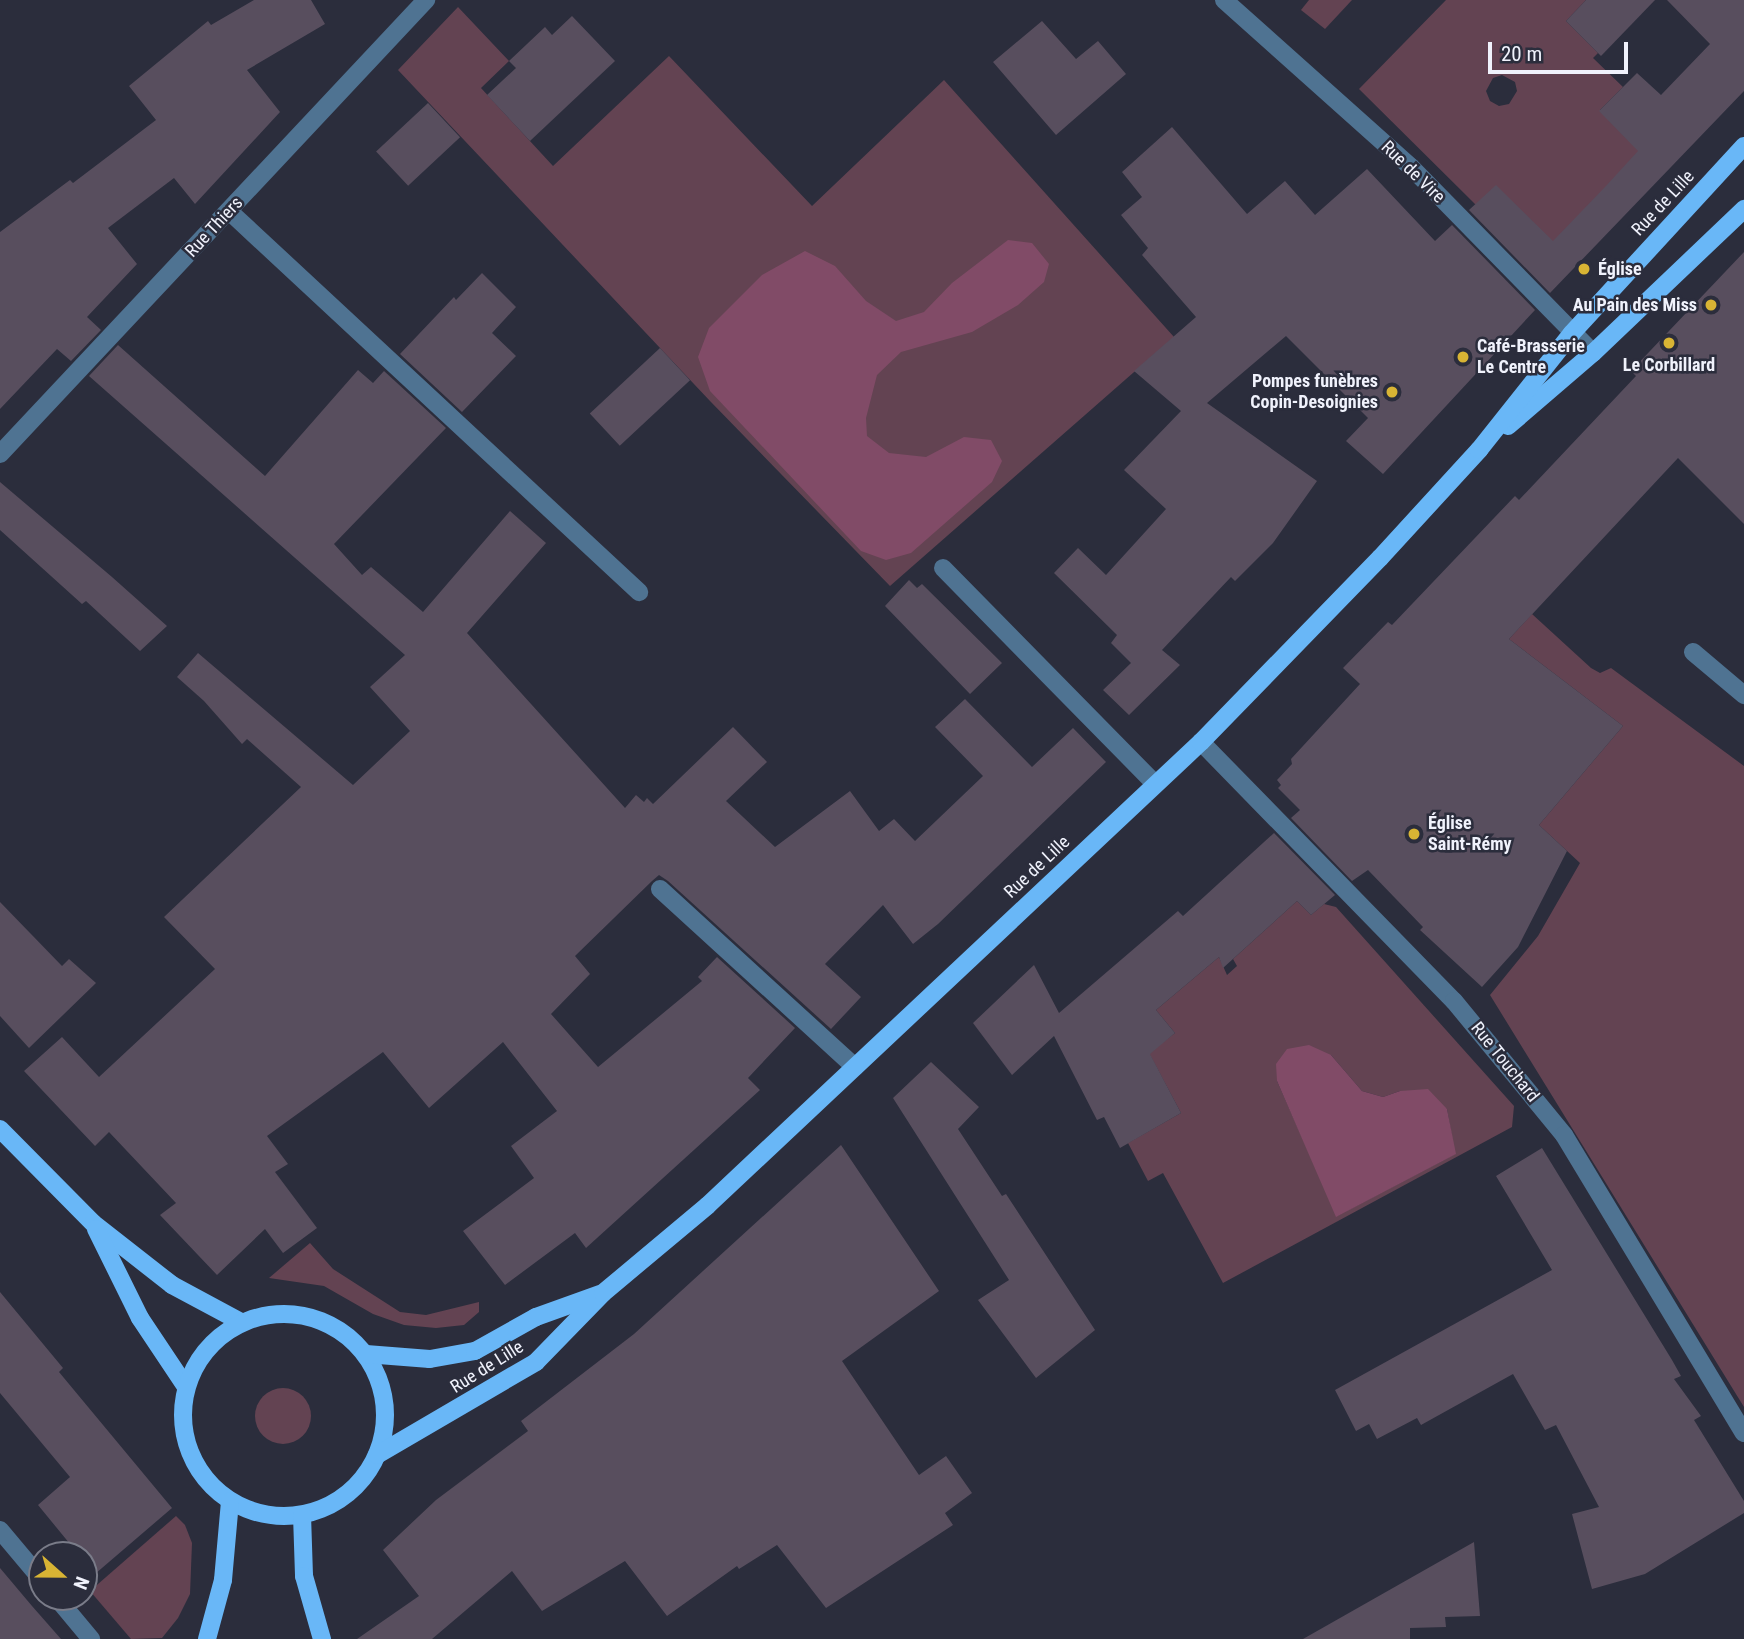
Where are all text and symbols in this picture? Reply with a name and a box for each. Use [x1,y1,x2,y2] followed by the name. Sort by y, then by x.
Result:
[1492,28,1632,72] scale bar
[1501,42,1542,66] text: 20 m
[1377,136,1449,208] street label: Rue de Vire
[1627,166,1699,240] street label: Rue de Lille
[180,192,248,262] street label: Rue Thiers
[1598,258,1642,280] place label: Église
[1576,261,1592,277] marker: Église
[1573,294,1697,316] place label: Au Pain des Miss
[1703,297,1719,313] marker: Au Pain des Miss
[1661,335,1677,351] marker: Le Corbillard
[1477,336,1585,378] place label: Café-Brasserie Le Centre
[1455,349,1471,365] marker: Café-Brasserie Le Centre
[1623,354,1715,376] place label: Le Corbillard
[1250,371,1378,414] place label: Pompes funèbres Copin-Desoignies
[1384,384,1400,400] marker: Pompes funèbres Copin-Desoignies
[1428,813,1512,856] place label: Église Saint-Rémy
[1406,826,1422,842] marker: Église Saint-Rémy
[1000,831,1074,903] street label: Rue de Lille
[1466,1018,1544,1106] street label: Rue Touchard
[447,1336,527,1398] street label: Rue de Lille
[28,1541,98,1611] north arrow
[68,1573,94,1593] text: N

